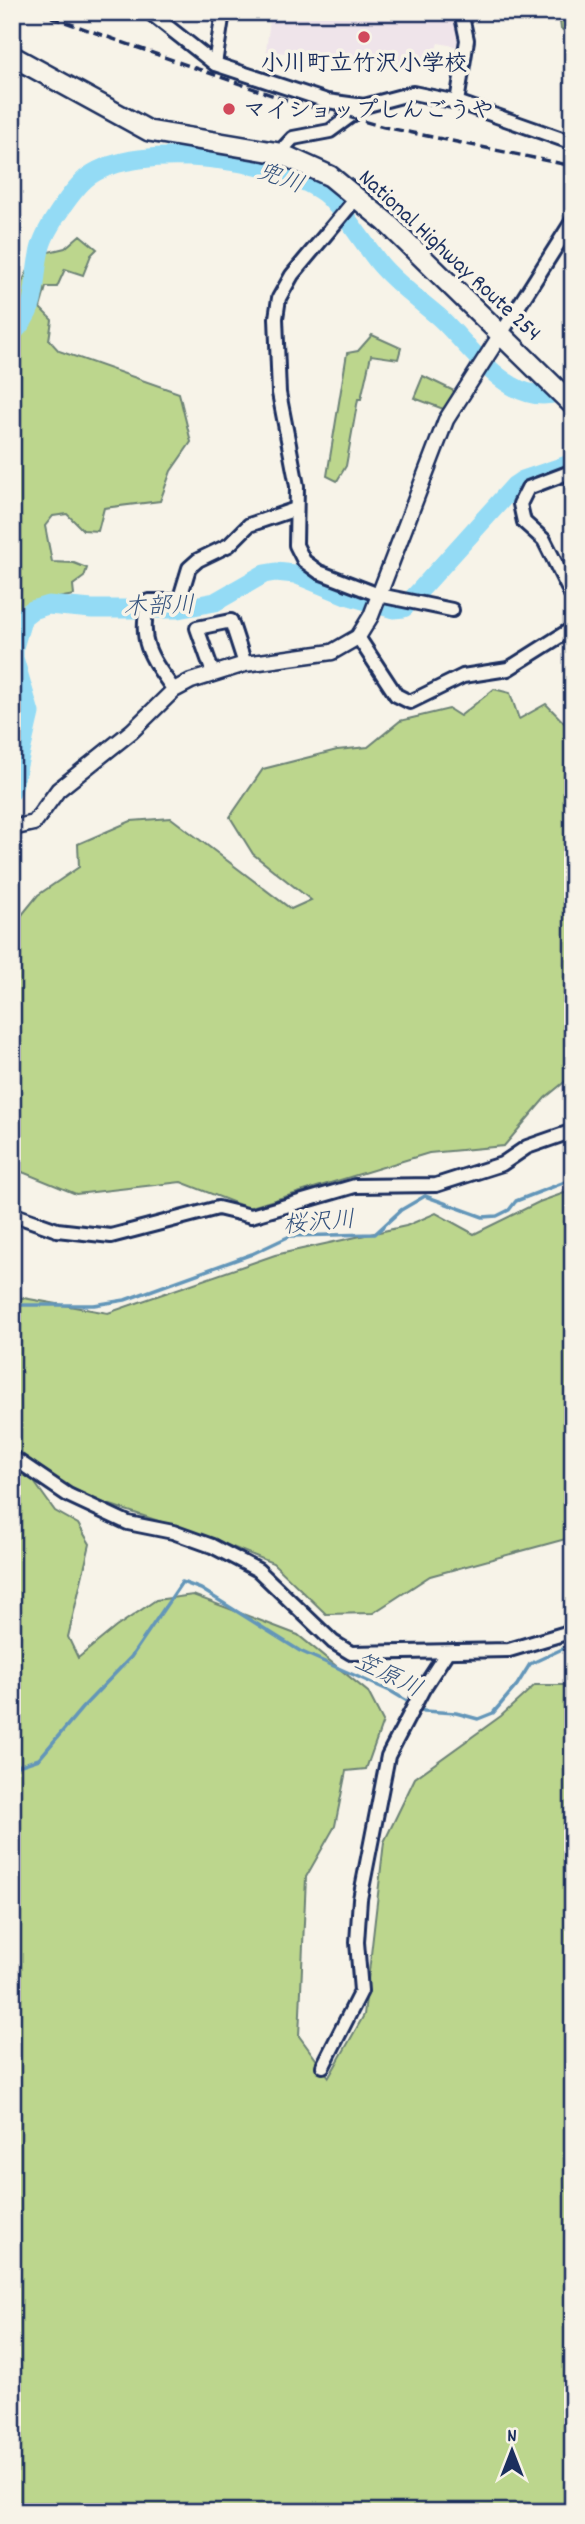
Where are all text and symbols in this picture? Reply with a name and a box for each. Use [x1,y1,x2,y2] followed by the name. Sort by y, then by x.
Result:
[356,29,372,45] marker: 小川町立竹沢小学校
[261,49,468,82] place label: 小川町立竹沢小学校
[243,96,494,129] place label: マイショップしんごうや
[221,101,237,117] marker: マイショップしんごうや
[252,156,308,204] water label: 兜川
[350,163,547,350] street label: National Highway Route 254
[123,590,196,626] water label: 木部川
[282,1204,357,1244] water label: 桜沢川
[348,1646,427,1708] water label: 笠原川
[476,2416,546,2486] north arrow
[507,2424,517,2451] text: N

